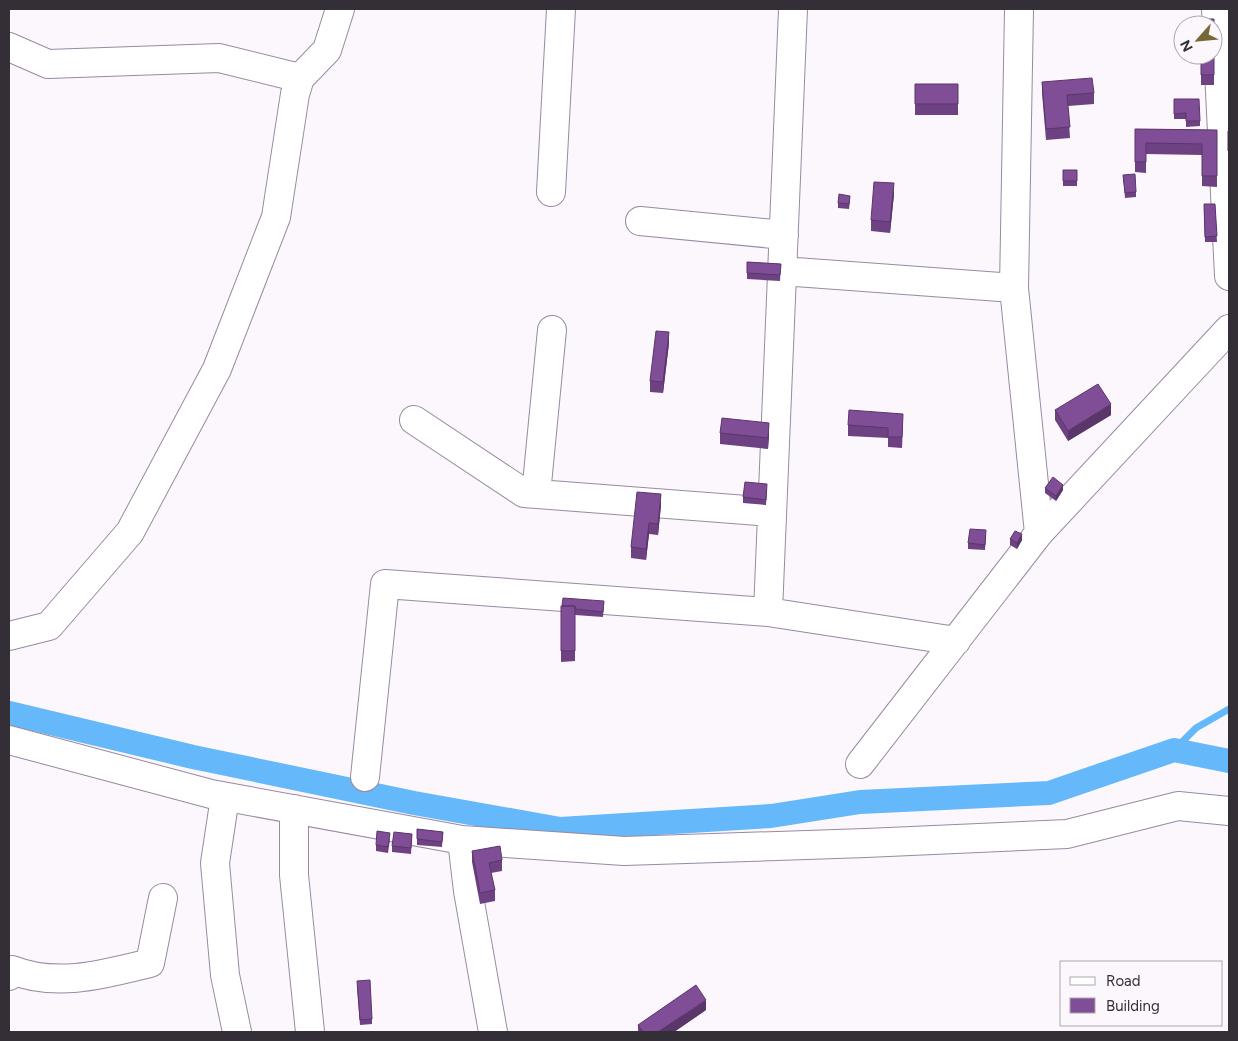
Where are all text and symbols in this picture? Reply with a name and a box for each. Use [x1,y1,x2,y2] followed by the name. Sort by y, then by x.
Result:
[1173,15,1223,65] north arrow
[1177,37,1197,54] text: N
[1060,961,1223,1026] legend
[1106,972,1141,990] text: Road
[1106,997,1160,1015] text: Building

